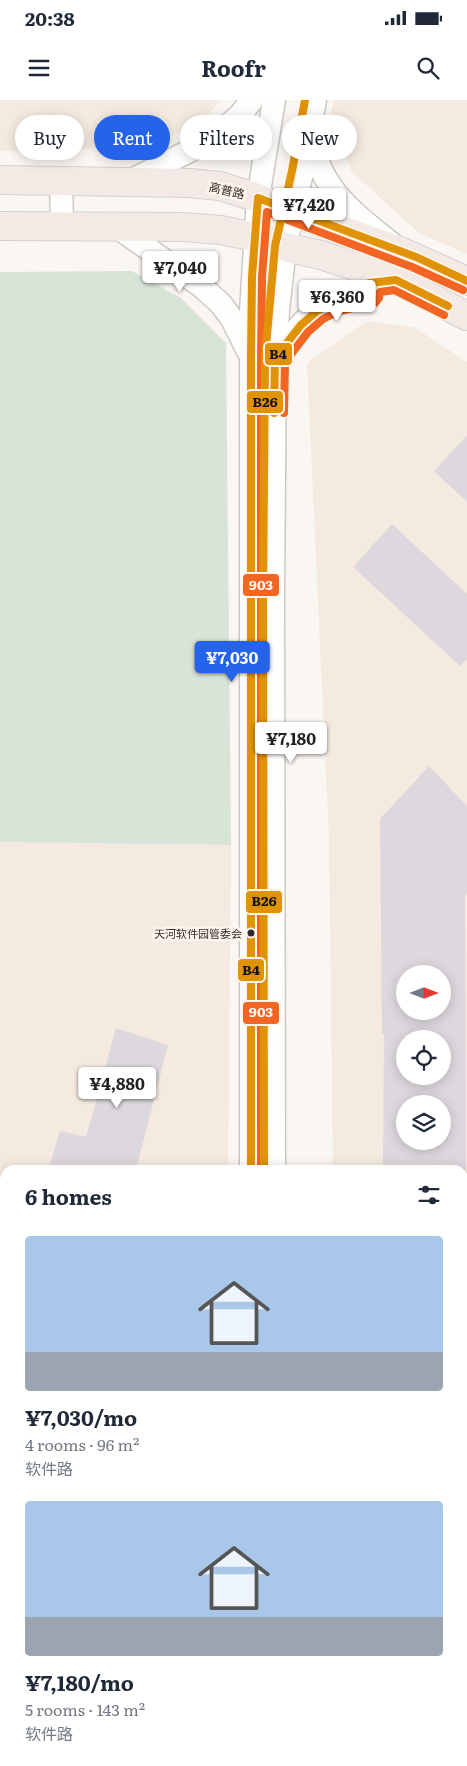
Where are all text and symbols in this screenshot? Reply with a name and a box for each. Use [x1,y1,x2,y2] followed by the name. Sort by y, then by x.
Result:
[25,4,75,32] text: 20:38
[201,51,266,84] text: Roofr
[25,54,53,82] icon: menu
[414,54,442,82] icon: search
[15,115,84,160] chip: Buy
[94,115,170,160] chip: Rent
[180,115,272,160] chip: Filters
[282,115,357,160] chip: New
[207,177,247,203] street label: 高普路
[268,188,350,230] pin: ¥7,420
[283,192,335,216] text: ¥7,420
[139,250,221,293] pin: ¥7,040
[153,255,207,279] text: ¥7,040
[296,280,378,322] pin: ¥6,360
[310,284,364,308] text: ¥6,360
[264,342,293,366] line badge: B4
[269,343,288,363] text: B4
[246,390,284,414] line badge: B26
[252,391,278,411] text: B26
[242,573,280,597] line badge: 903
[249,574,273,594] text: 903
[191,640,273,683] pin: ¥7,030
[206,645,258,669] text: ¥7,030
[250,722,332,764] pin: ¥7,180
[266,726,316,750] text: ¥7,180
[245,890,283,914] line badge: B26
[251,890,277,910] text: B26
[154,925,242,941] place label: 天河软件园管委会
[246,928,256,938] marker: 天河软件园管委会
[237,958,265,982] line badge: B4
[242,959,261,979] text: B4
[396,965,451,1020] north arrow
[396,965,451,1150] map controls
[242,1001,280,1025] line badge: 903
[249,1001,273,1021] text: 903
[396,1030,451,1085] button: locate
[76,1066,158,1109] pin: ¥4,880
[89,1071,145,1095] text: ¥4,880
[396,1095,451,1150] button: layers
[25,1180,112,1211] text: 6 homes
[415,1181,443,1209] icon: filters
[189,1268,279,1358] icon: home
[25,1401,137,1432] text: ¥7,030/mo
[25,1432,139,1456] text: 4 rooms · 96 m²
[25,1456,73,1480] text: 软件路
[189,1533,279,1623] icon: home
[25,1666,134,1697] text: ¥7,180/mo
[25,1697,145,1721] text: 5 rooms · 143 m²
[25,1721,73,1745] text: 软件路

